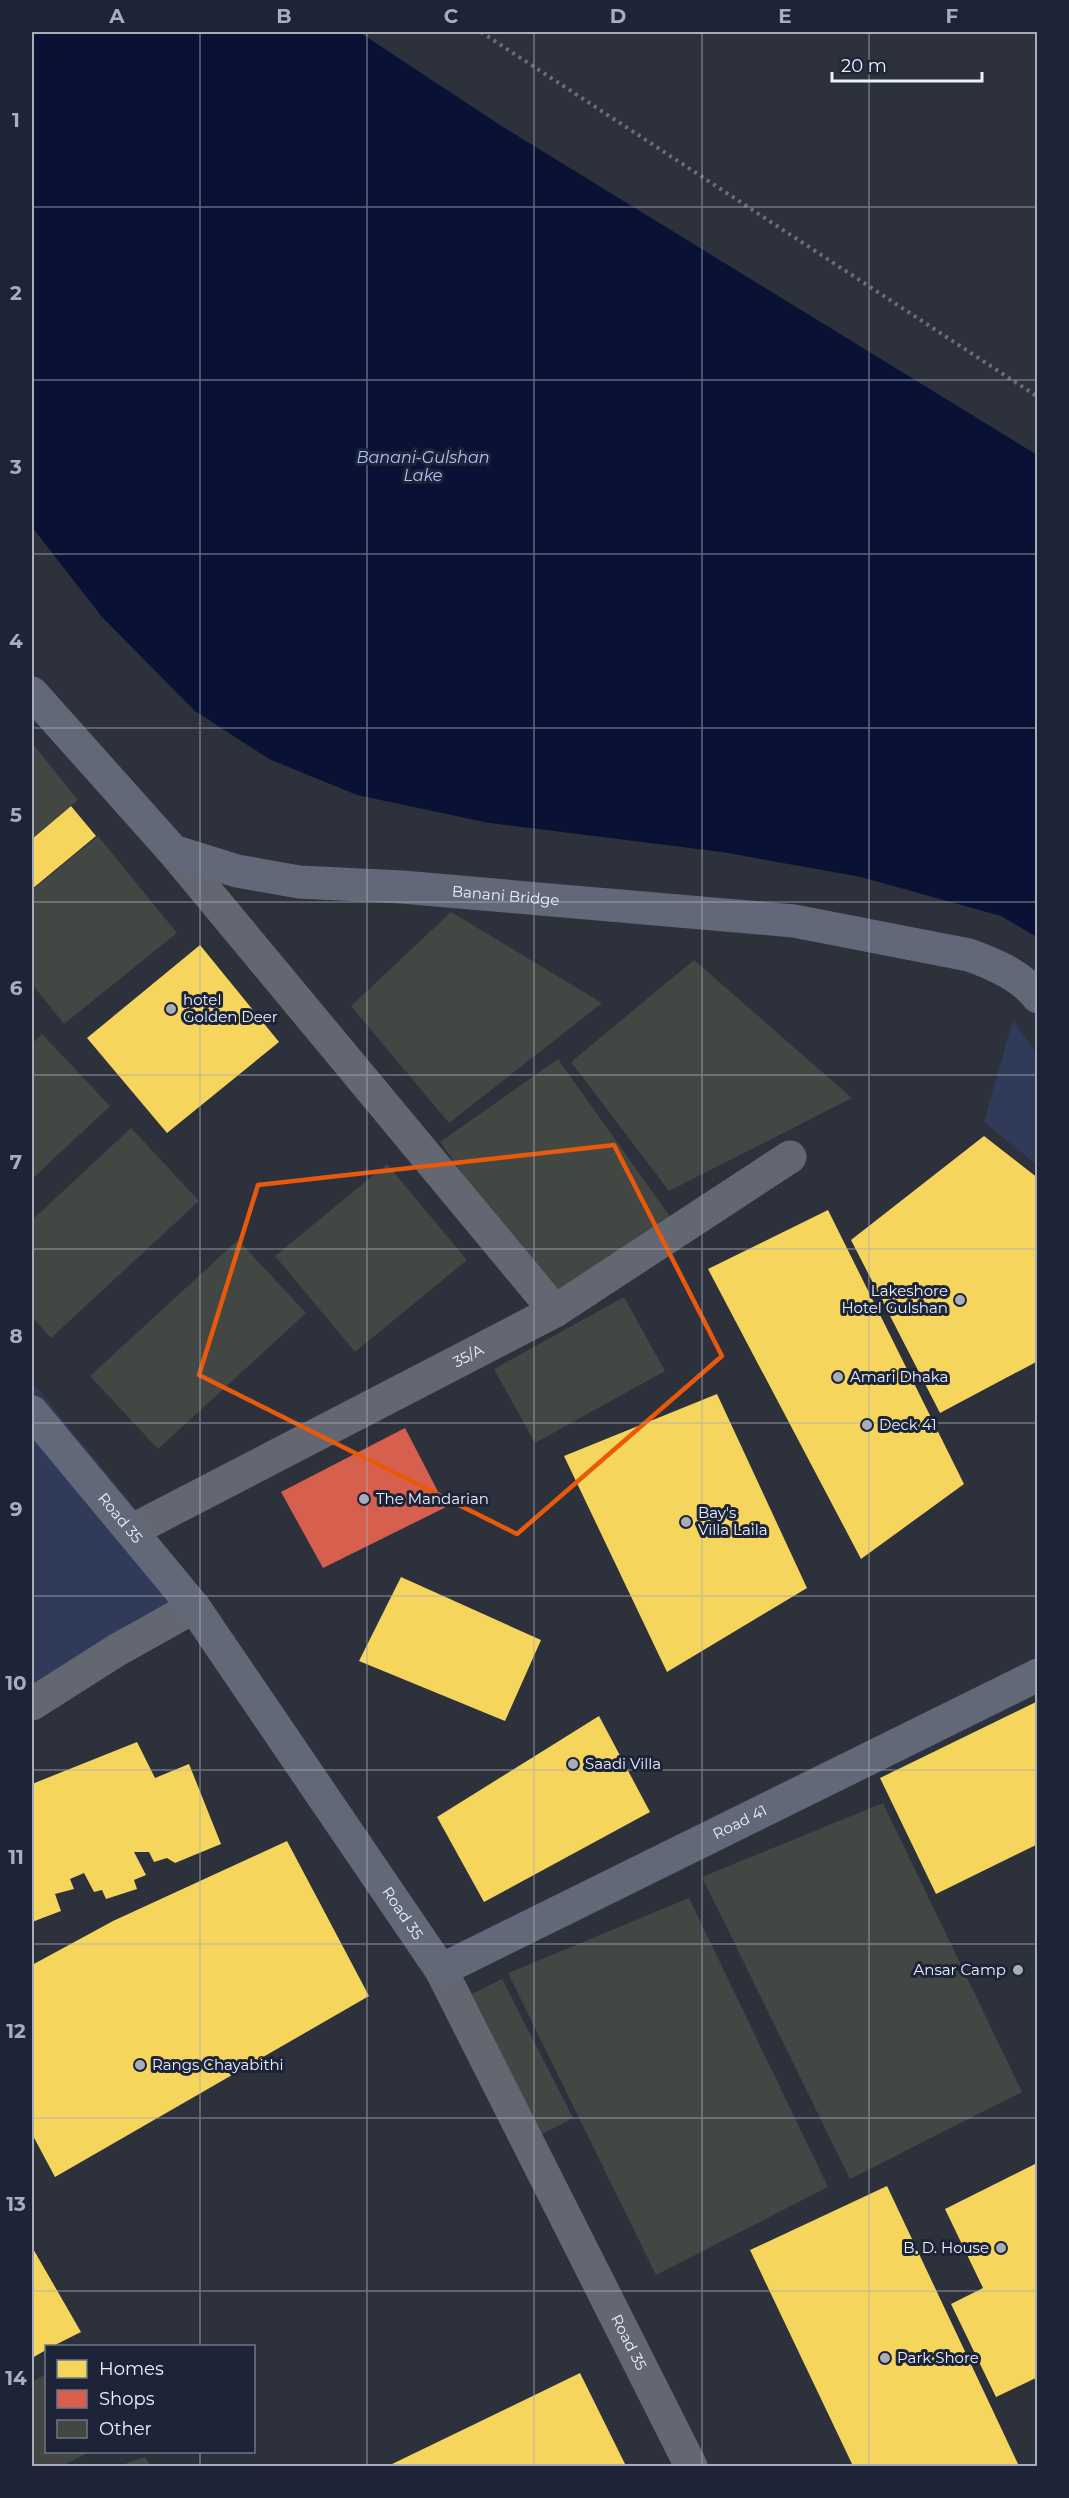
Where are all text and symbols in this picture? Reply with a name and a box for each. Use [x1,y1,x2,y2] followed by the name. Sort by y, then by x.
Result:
[108,4,125,28] text: A
[276,4,292,28] text: B
[444,4,459,28] text: C
[610,4,626,28] text: D
[778,4,792,28] text: E
[946,4,959,28] text: F
[832,45,982,83] scale bar
[841,55,887,77] text: 20 m
[12,108,20,132] text: 1
[10,281,22,305] text: 2
[356,448,490,485] water label: Banani-Gulshan Lake
[9,455,22,479] text: 3
[9,629,23,653] text: 4
[10,803,22,827] text: 5
[451,881,560,910] street label: Banani Bridge
[10,976,23,1000] text: 6
[183,990,278,1026] place label: hotel Golden Deer
[164,1002,178,1016] marker: hotel Golden Deer
[10,1150,22,1174] text: 7
[841,1281,948,1317] place label: Lakeshore Hotel Gulshan
[953,1293,967,1307] marker: Lakeshore Hotel Gulshan
[9,1324,23,1348] text: 8
[449,1340,487,1371] street label: 35/A
[850,1367,948,1386] place label: Amari Dhaka
[831,1370,845,1384] marker: Amari Dhaka
[879,1415,937,1434] place label: Deck 41
[860,1418,874,1432] marker: Deck 41
[94,1489,147,1547] street label: Road 35
[376,1489,489,1508] place label: The Mandarian
[357,1492,371,1506] marker: The Mandarian
[10,1497,22,1521] text: 9
[698,1503,768,1539] place label: Bay's Villa Laila
[679,1515,693,1529] marker: Bay's Villa Laila
[5,1671,27,1695] text: 10
[585,1754,661,1773] place label: Saadi Villa
[566,1757,580,1771] marker: Saadi Villa
[709,1800,770,1843] street label: Road 41
[8,1845,24,1869] text: 11
[378,1883,428,1943] street label: Road 35
[914,1960,1006,1979] place label: Ansar Camp
[1011,1963,1025,1977] marker: Ansar Camp
[6,2019,26,2043] text: 12
[152,2055,284,2074] place label: Rangs Chayabithi
[133,2058,147,2072] marker: Rangs Chayabithi
[6,2192,26,2216] text: 13
[903,2238,989,2257] place label: B. D. House
[994,2241,1008,2255] marker: B. D. House
[607,2311,651,2373] street label: Road 35
[45,2345,255,2453] legend
[897,2348,979,2367] place label: Park Shore
[878,2351,892,2365] marker: Park Shore
[99,2358,164,2380] text: Homes
[5,2366,27,2390] text: 14
[99,2388,155,2410] text: Shops
[99,2418,152,2440] text: Other

